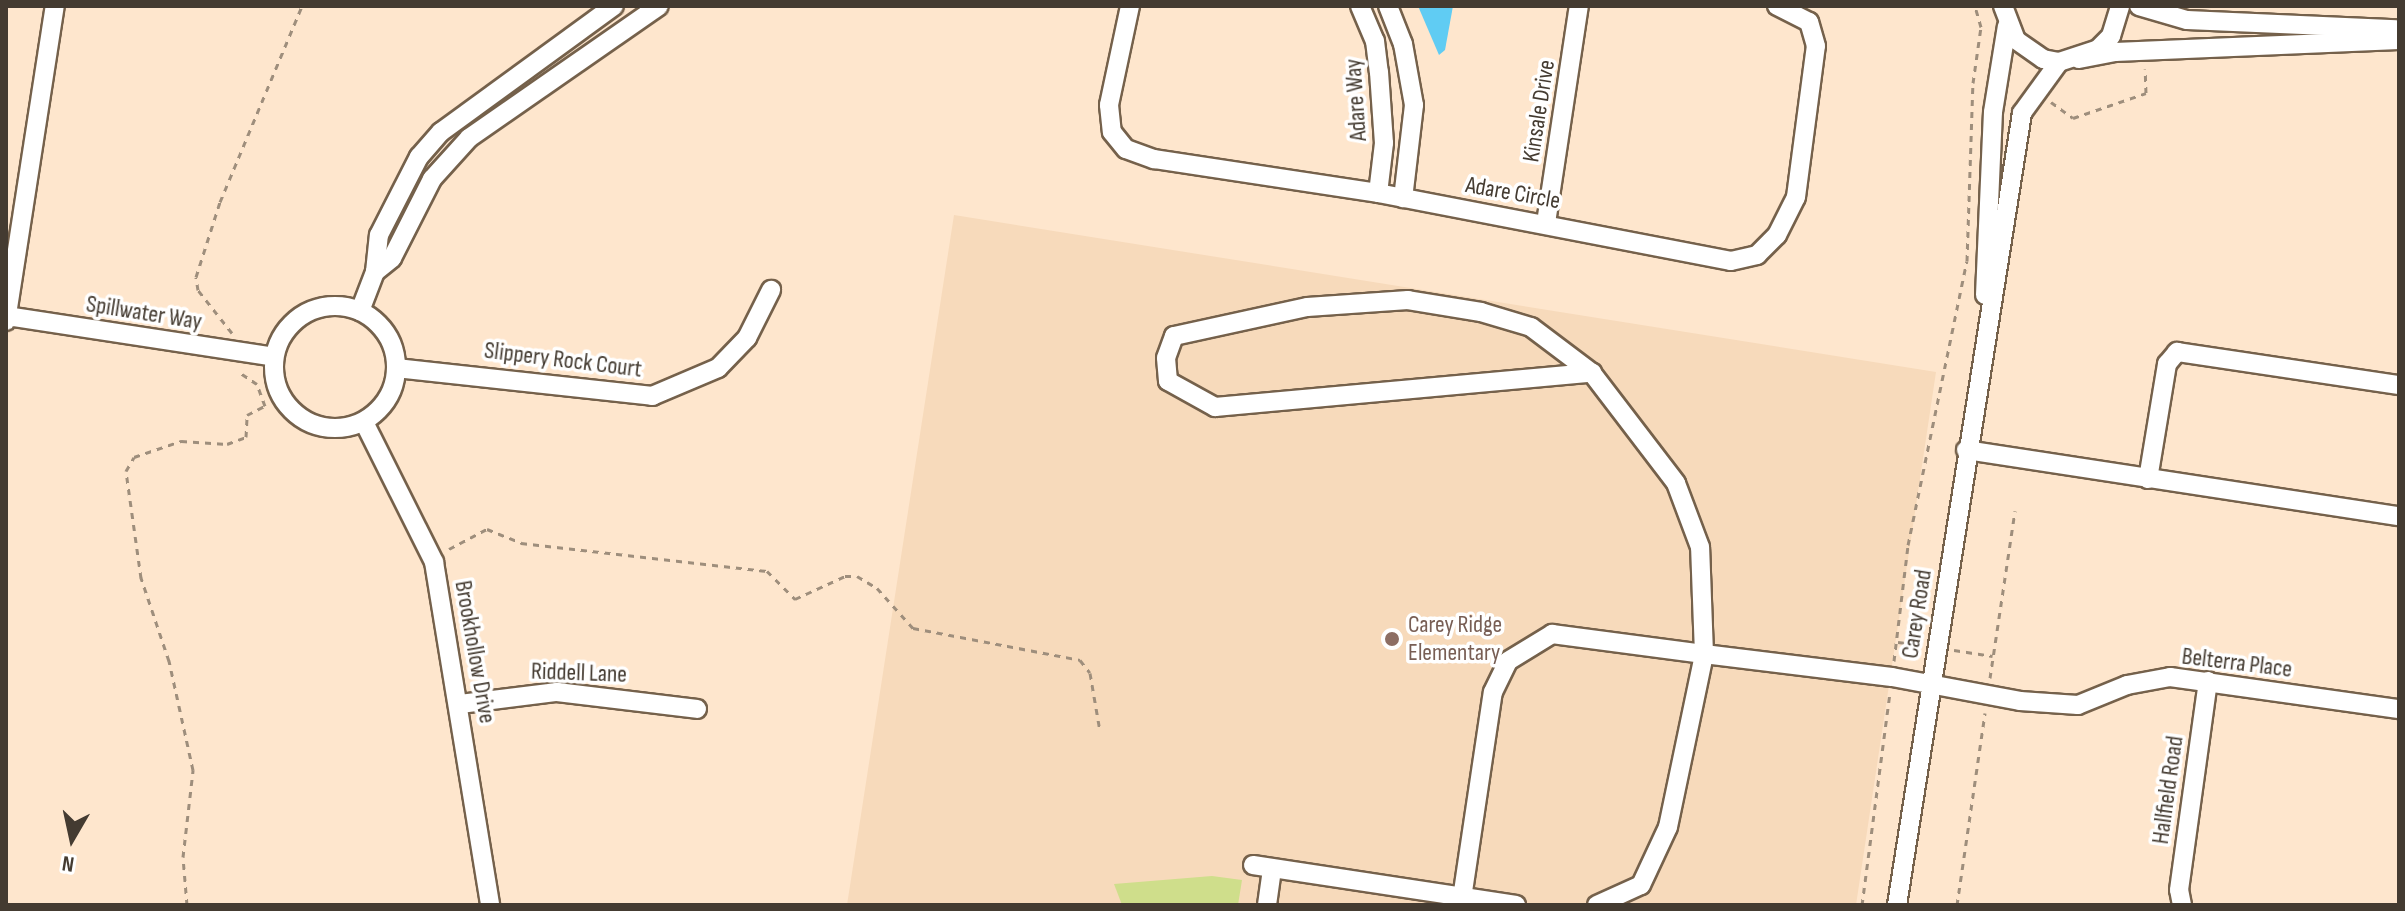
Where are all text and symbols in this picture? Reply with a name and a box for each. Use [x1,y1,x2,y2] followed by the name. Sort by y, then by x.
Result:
[1339,58,1373,142] street label: Adare Way
[1517,58,1561,164] street label: Kinsale Drive
[1463,171,1563,215] street label: Adare Circle
[84,290,204,336] street label: Spillwater Way
[483,336,643,384] street label: Slippery Rock Court
[1896,568,1938,660] street label: Carey Road
[448,578,502,726] street label: Brookhollow Drive
[1408,611,1502,667] place label: Carey Ridge Elementary
[1383,630,1401,648] marker: Carey Ridge Elementary
[2180,642,2294,684] street label: Belterra Place
[531,657,627,689] street label: Riddell Lane
[2146,734,2190,846] street label: Hallfield Road
[32,799,112,879] north arrow
[60,849,76,877] text: N

